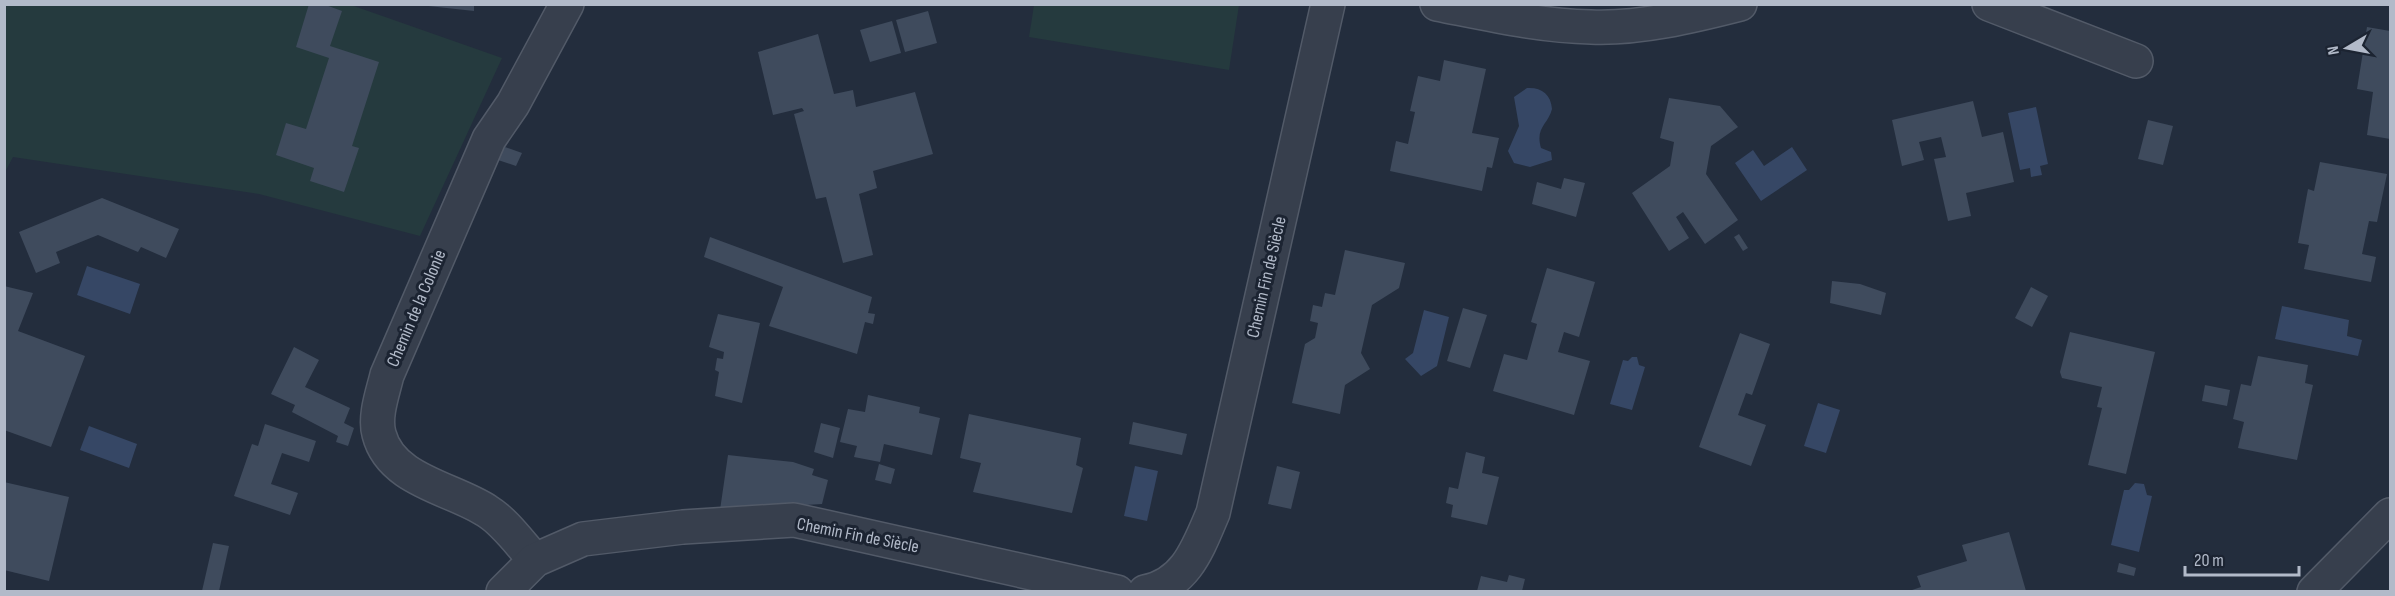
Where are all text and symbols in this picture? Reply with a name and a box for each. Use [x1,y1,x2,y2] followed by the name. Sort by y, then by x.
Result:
[2317,18,2377,78] north arrow
[2324,44,2344,56] text: N
[1242,214,1291,340] street label: Chemin Fin de Siècle
[382,247,451,370] street label: Chemin de la Colonie
[795,513,921,558] street label: Chemin Fin de Siècle
[2185,539,2299,577] scale bar
[2194,550,2224,571] text: 20 m

